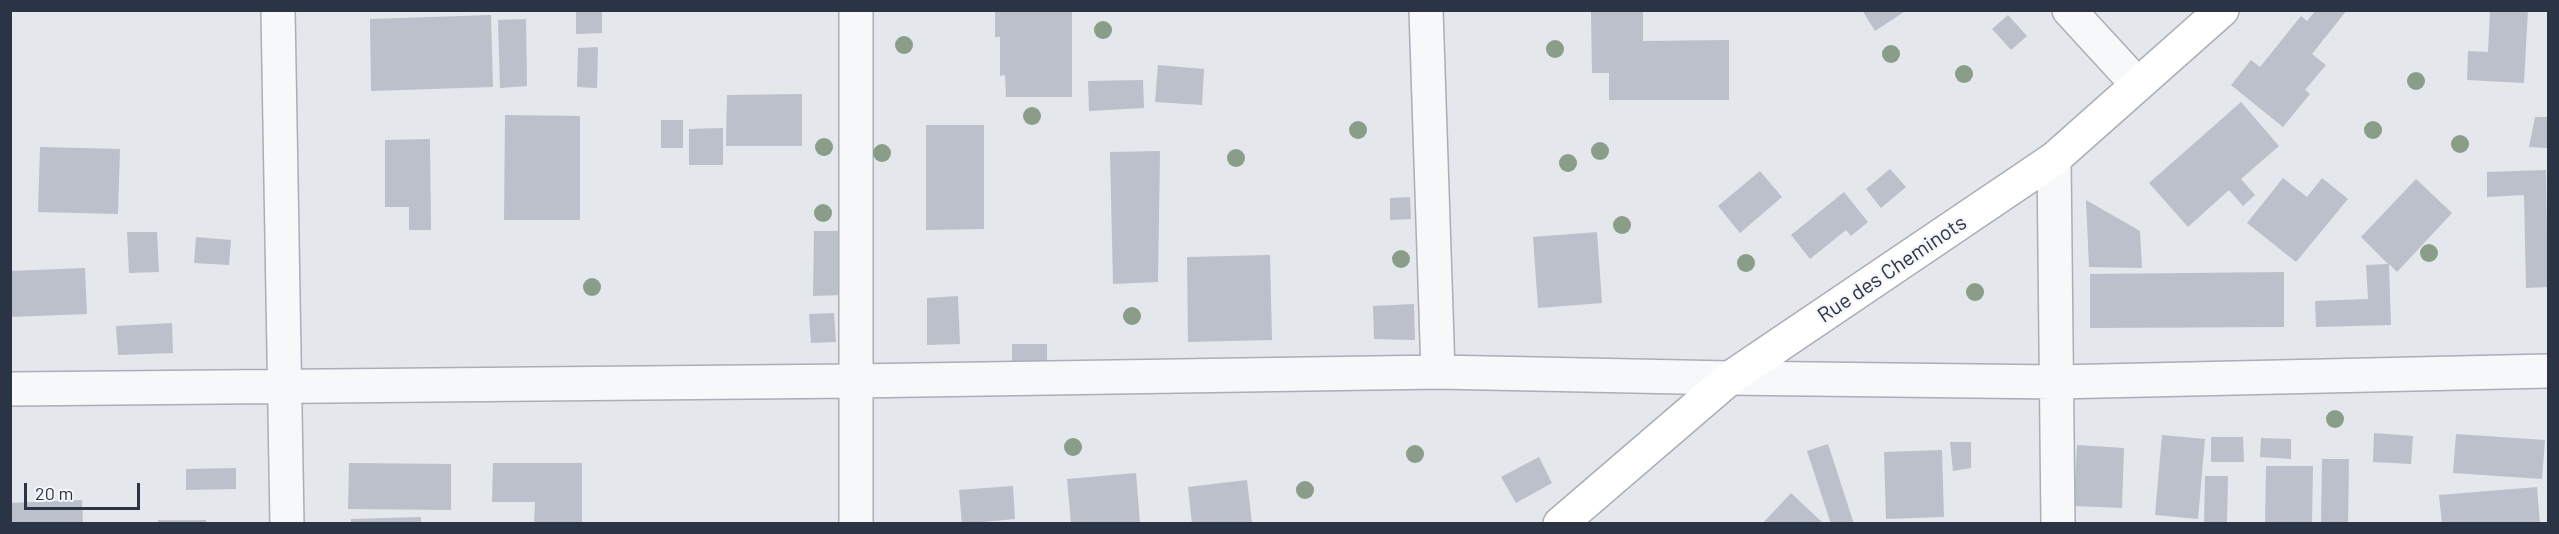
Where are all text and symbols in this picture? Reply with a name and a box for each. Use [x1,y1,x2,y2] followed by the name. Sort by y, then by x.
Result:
[1813,210,1971,328] street label: Rue des Cheminots
[27,471,142,509] scale bar
[35,482,73,504] text: 20 m

